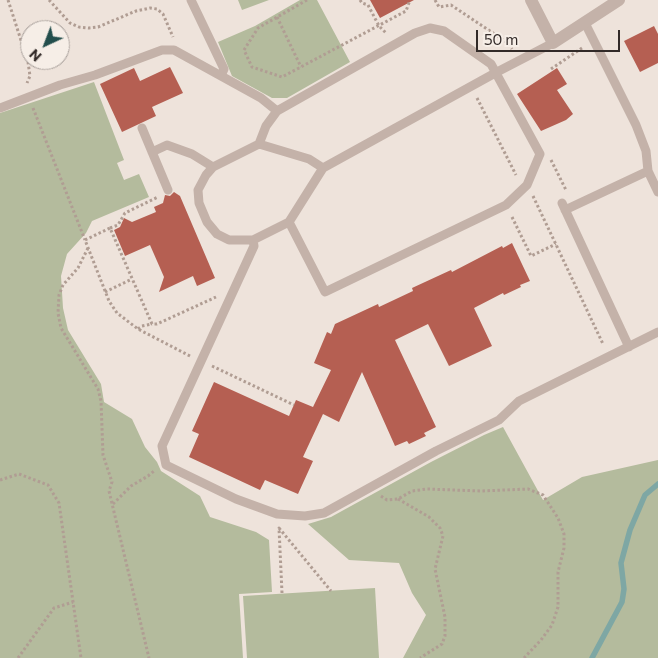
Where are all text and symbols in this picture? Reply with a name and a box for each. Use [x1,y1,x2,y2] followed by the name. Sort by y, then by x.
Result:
[20,20,70,70] north arrow
[478,20,622,52] scale bar
[484,30,518,48] text: 50 m
[25,46,45,65] text: N

